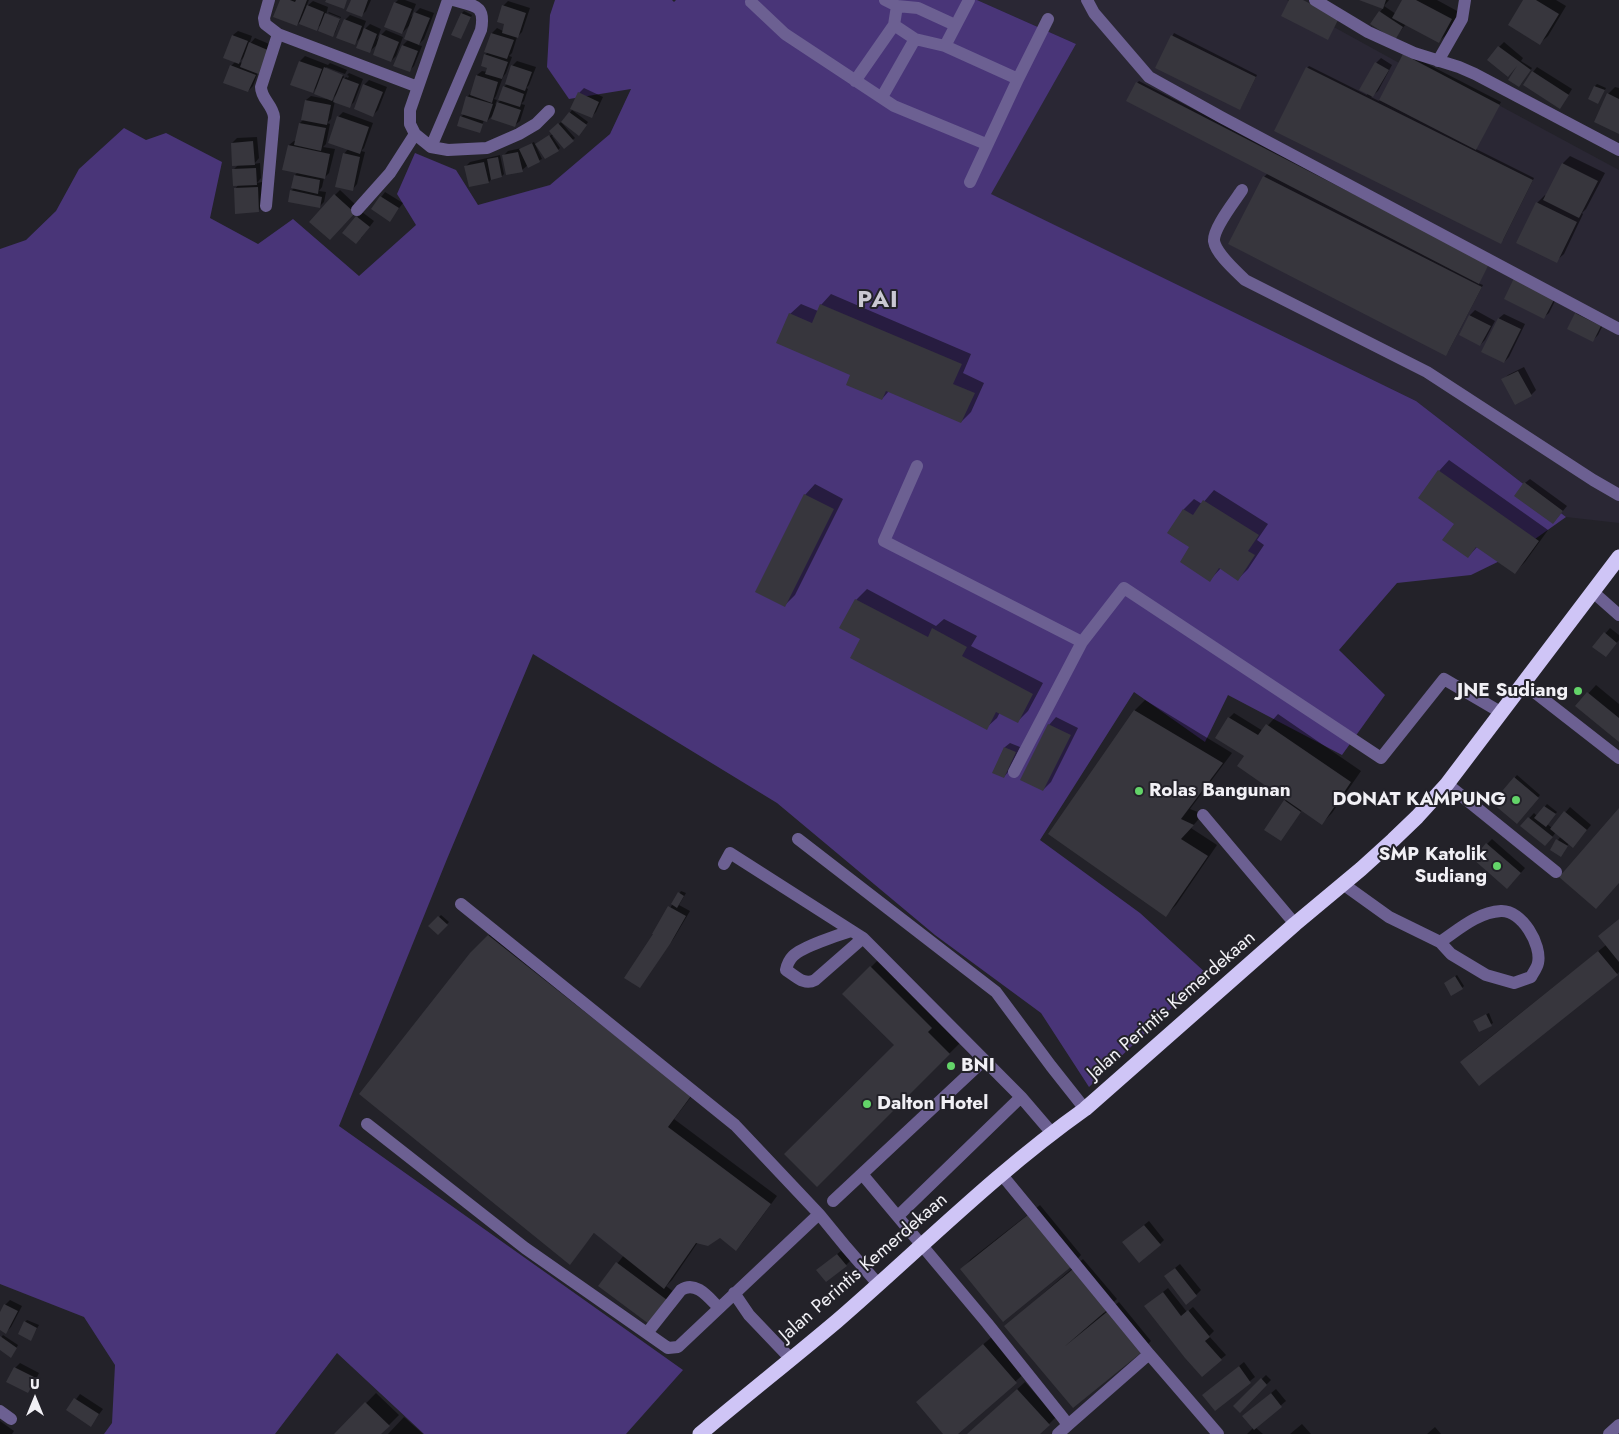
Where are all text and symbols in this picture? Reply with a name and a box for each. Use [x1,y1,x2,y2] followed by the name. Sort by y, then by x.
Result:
[857,287,899,315] district label: PAI
[1457,680,1568,702] place label: JNE Sudiang
[1572,685,1584,697] marker: JNE Sudiang
[1149,780,1291,802] place label: Rolas Bangunan
[1133,785,1145,797] marker: Rolas Bangunan
[1333,789,1506,811] place label: DONAT KAMPUNG
[1510,794,1522,806] marker: DONAT KAMPUNG
[1379,844,1487,888] place label: SMP Katolik Sudiang
[1491,860,1503,872] marker: SMP Katolik Sudiang
[1083,927,1261,1085] street label: Jalan Perintis Kemerdekaan
[961,1055,995,1077] place label: BNI
[945,1060,957,1072] marker: BNI
[877,1093,988,1115] place label: Dalton Hotel
[861,1098,873,1110] marker: Dalton Hotel
[775,1189,953,1347] street label: Jalan Perintis Kemerdekaan
[10,1374,60,1424] north arrow
[30,1374,40,1394] text: U

